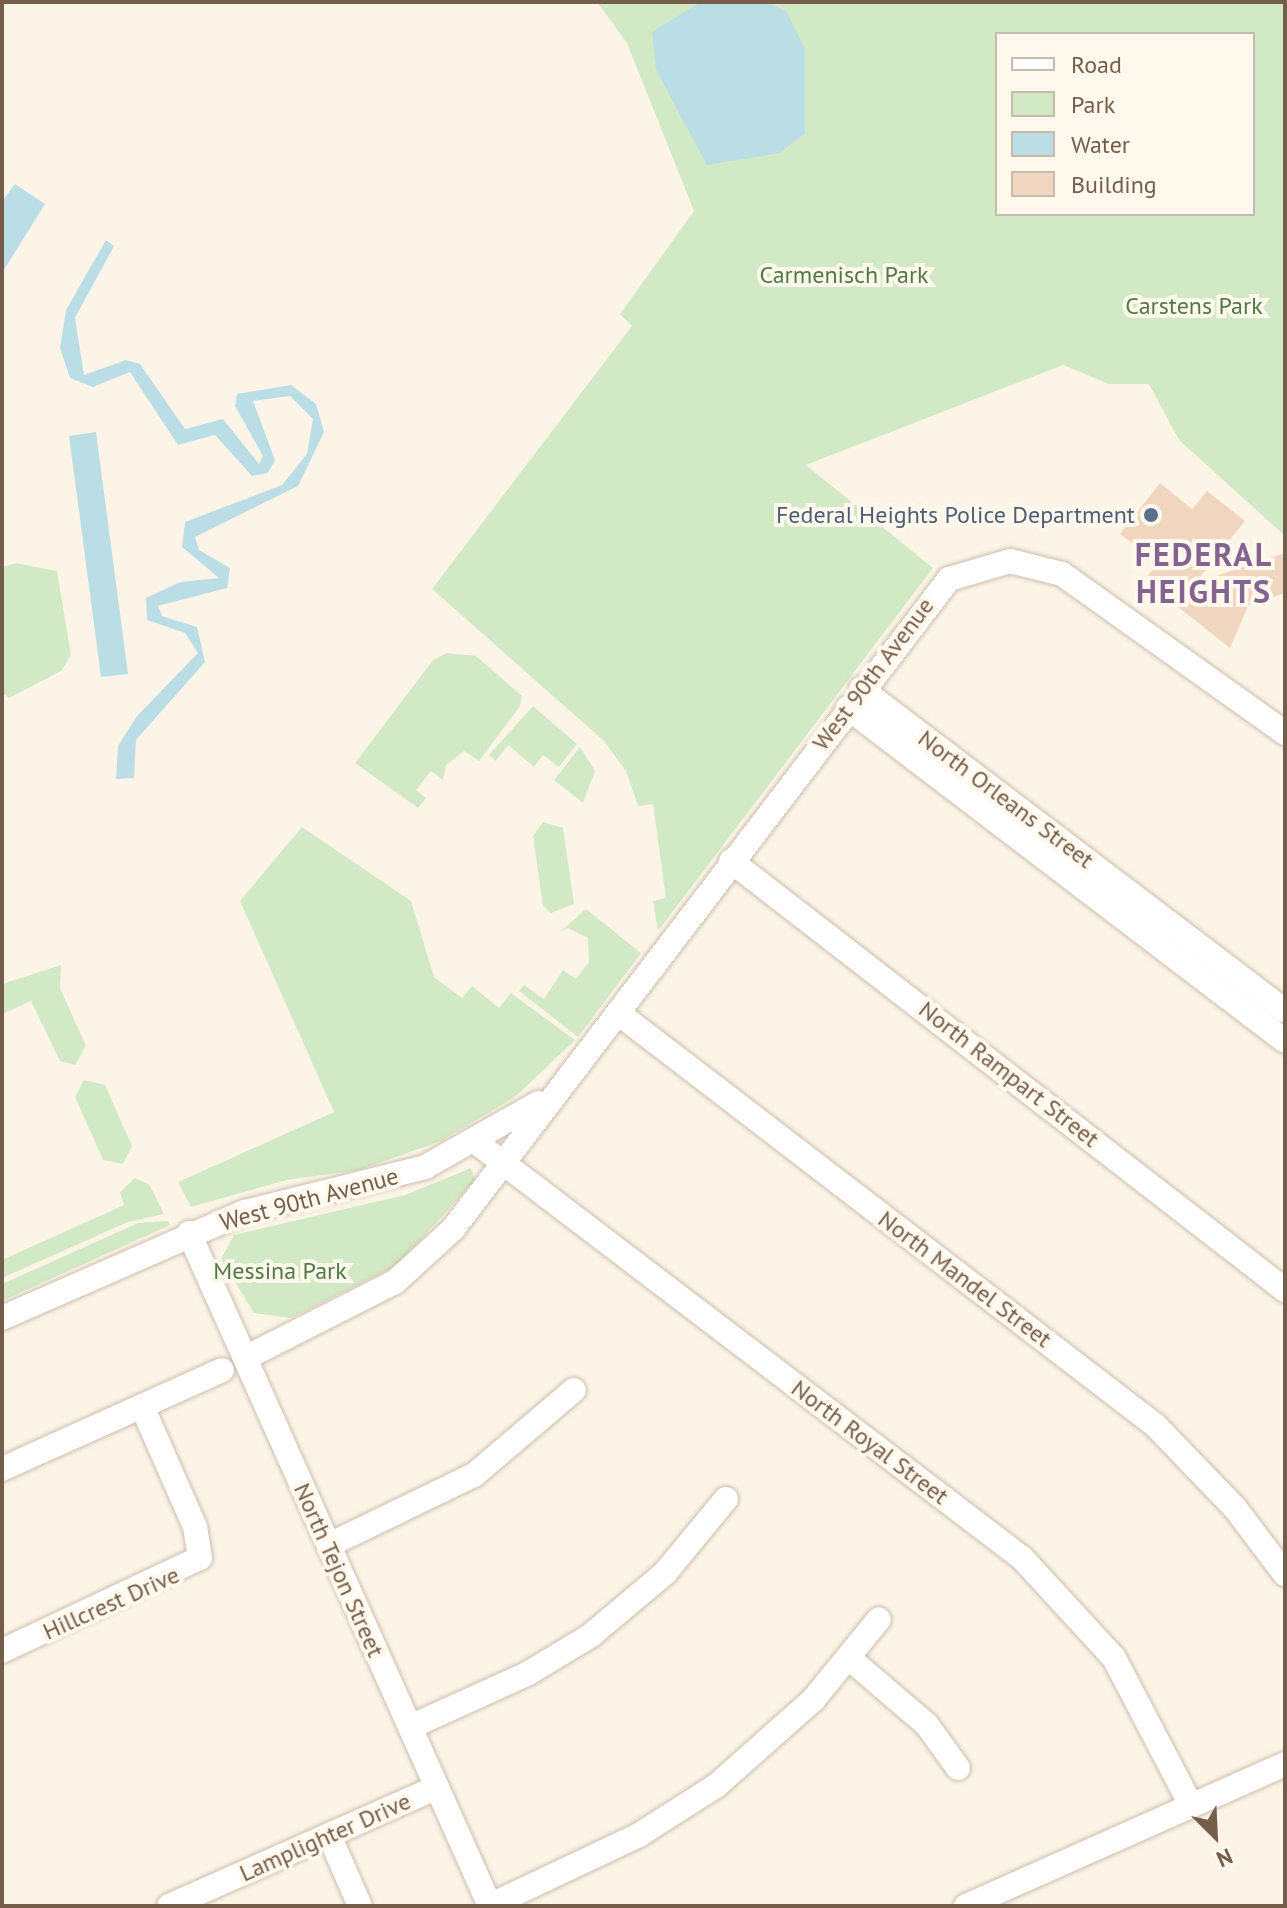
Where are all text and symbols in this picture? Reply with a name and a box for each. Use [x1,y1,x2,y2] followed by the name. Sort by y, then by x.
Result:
[995,32,1255,216] legend
[1071,49,1122,80] text: Road
[1071,89,1115,120] text: Park
[1071,129,1130,160] text: Water
[1071,169,1157,200] text: Building
[759,261,929,289] park label: Carmenisch Park
[1125,292,1263,320] park label: Carstens Park
[776,501,1135,529] place label: Federal Heights Police Department
[1142,506,1160,524] marker: Federal Heights Police Department
[1135,536,1273,611] district label: FEDERAL HEIGHTS
[806,592,940,756] street label: West 90th Avenue
[913,724,1099,874] street label: North Orleans Street
[913,995,1105,1153] street label: North Rampart Street
[216,1161,402,1237] street label: West 90th Avenue
[873,1204,1057,1354] street label: North Mandel Street
[213,1257,347,1285] park label: Messina Park
[786,1374,954,1510] street label: North Royal Street
[288,1478,390,1662] street label: North Tejon Street
[38,1560,184,1646] street label: Hillcrest Drive
[235,1786,415,1888] street label: Lamplighter Drive
[1175,1796,1255,1876] north arrow
[1212,1842,1237,1874] text: N

